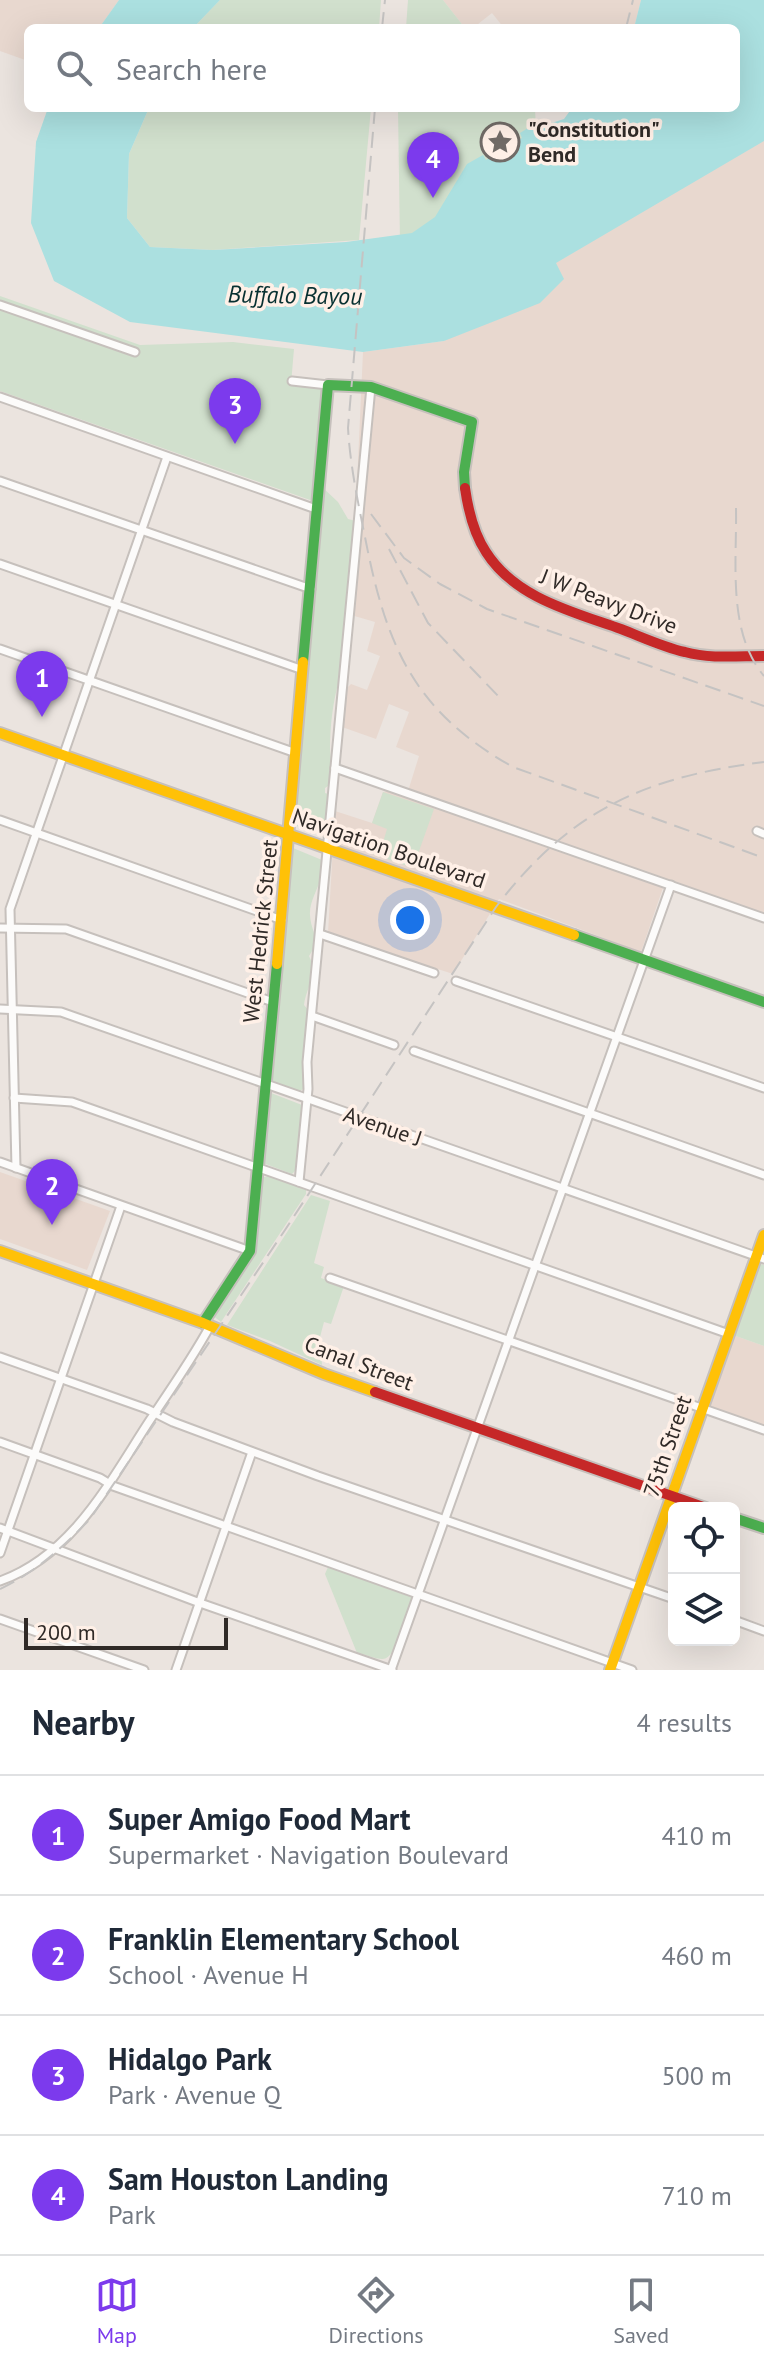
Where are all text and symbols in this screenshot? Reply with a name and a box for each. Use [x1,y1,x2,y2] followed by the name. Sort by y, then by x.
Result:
[24,24,740,112] search box
[52,46,96,90] icon: search
[116,49,267,88] text: Search here
[528,115,660,168] place label: "Constitution" Bend
[479,121,521,163] place icon: "Constitution" Bend
[407,132,459,198] pin: 4
[227,278,363,312] water label: Buffalo Bayou
[209,378,261,444] pin: 3
[536,562,681,640] street label: J W Peavy Drive
[16,651,68,717] pin: 1
[289,802,489,894] street label: Navigation Boulevard
[236,837,284,1024] street label: West Hedrick Street
[390,900,430,940] your location
[340,1100,426,1152] street label: Avenue J
[26,1159,78,1225] pin: 2
[301,1329,418,1397] street label: Canal Street
[637,1391,698,1500] street label: 75th Street
[668,1502,740,1646] map controls
[668,1502,740,1574] button: locate
[668,1574,740,1646] button: layers
[24,1614,228,1650] scale bar
[36,1618,96,1646] text: 200 m
[32,1700,134,1744] text: Nearby
[637,1706,732,1739] text: 4 results
[108,1799,411,1838] text: Super Amigo Food Mart
[51,1819,65,1852] text: 1
[661,1819,732,1852] text: 410 m
[108,1838,509,1871] text: Supermarket · Navigation Boulevard
[108,1919,459,1958] text: Franklin Elementary School
[51,1939,65,1972] text: 2
[661,1939,732,1972] text: 460 m
[108,1958,309,1991] text: School · Avenue H
[108,2039,272,2078] text: Hidalgo Park
[51,2059,65,2092] text: 3
[661,2059,732,2092] text: 500 m
[108,2078,281,2111] text: Park · Avenue Q
[108,2159,389,2198] text: Sam Houston Landing
[51,2179,65,2212] text: 4
[661,2179,732,2212] text: 710 m
[108,2198,156,2231] text: Park
[95,2273,139,2349] tab: Map
[328,2273,424,2349] tab: Directions
[613,2273,669,2349] tab: Saved

